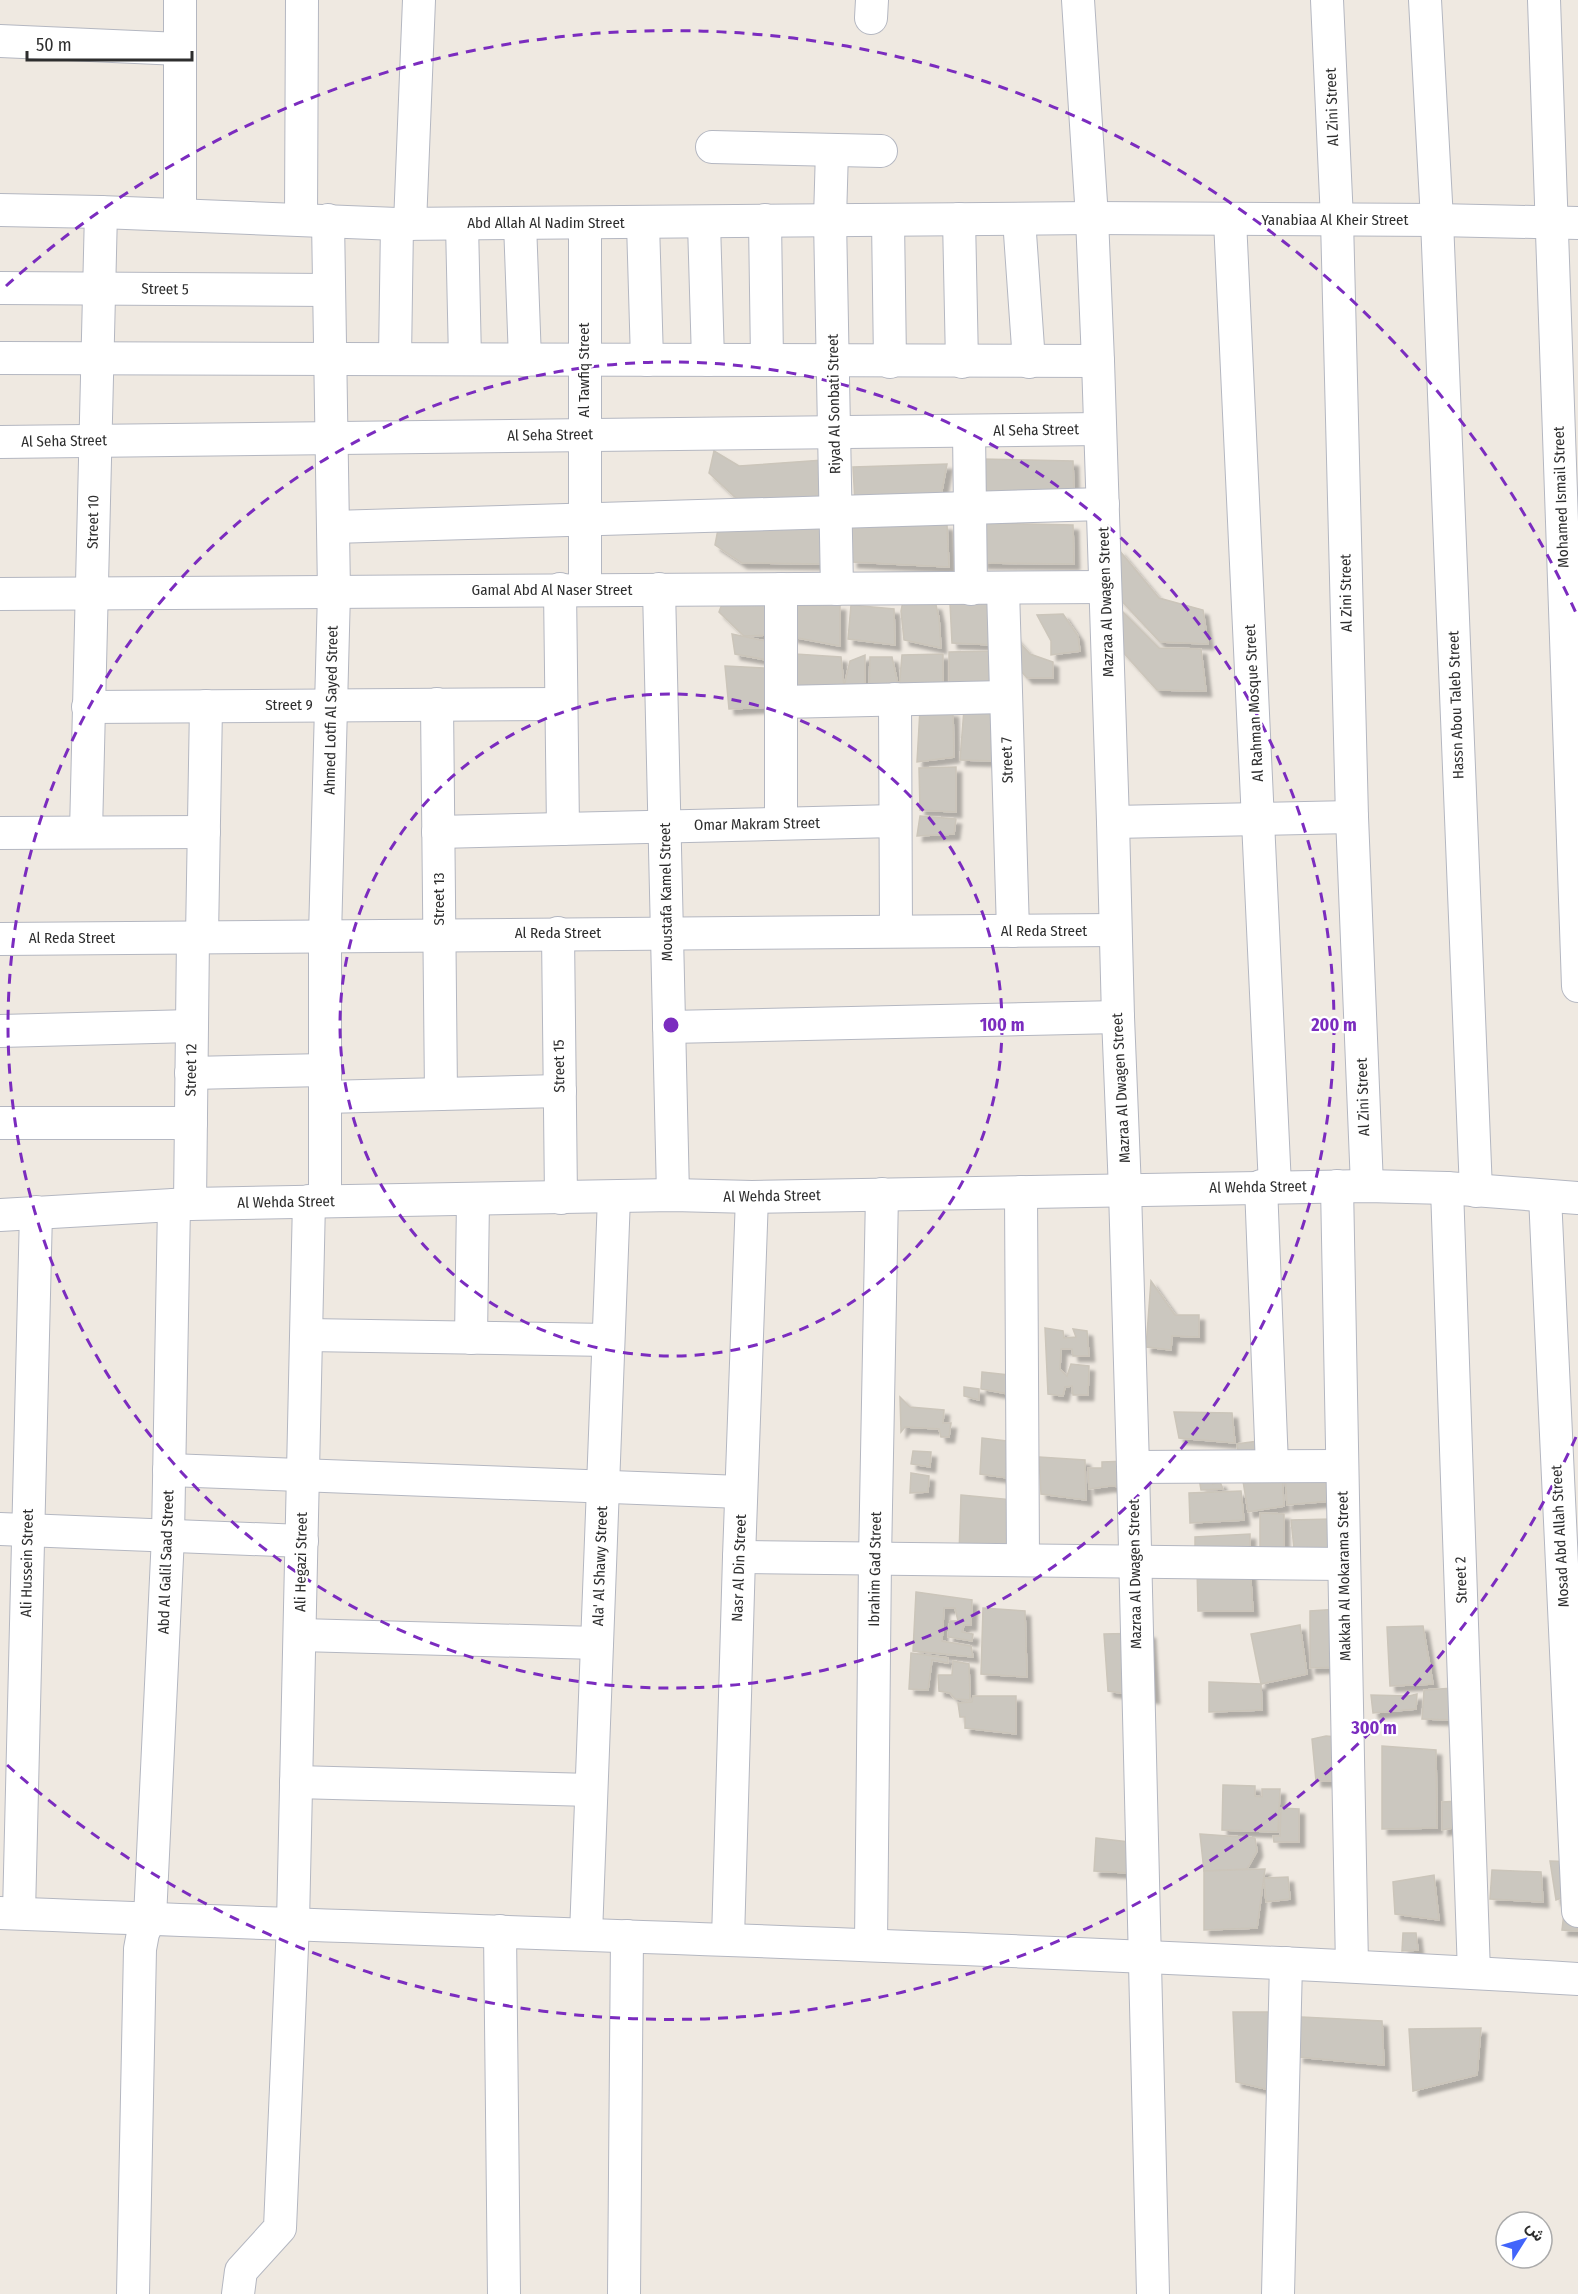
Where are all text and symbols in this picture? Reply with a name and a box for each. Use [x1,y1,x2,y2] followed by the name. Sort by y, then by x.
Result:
[27,24,192,62] scale bar
[36,34,72,56] text: 50 m
[1322,67,1342,146] street label: Al Zini Street
[1262,211,1409,229] street label: Yanabiaa Al Kheir Street
[467,214,625,232] street label: Abd Allah Al Nadim Street
[141,280,189,298] street label: Street 5
[575,322,593,417] street label: Al Tawfiq Street
[824,334,844,474] street label: Riyad Al Sonbati Street
[993,420,1079,440] street label: Al Seha Street
[507,425,593,445] street label: Al Seha Street
[1550,426,1572,568] street label: Mohamed Ismail Street
[21,431,107,451] street label: Al Seha Street
[84,495,102,549] street label: Street 10
[1094,526,1118,677] street label: Mazraa Al Dwagen Street
[1336,554,1356,632] street label: Al Zini Street
[472,581,632,599] street label: Gamal Abd Al Naser Street
[1241,624,1267,782] street label: Al Rahman Mosque Street
[321,625,341,795] street label: Ahmed Lotfi Al Sayed Street
[1444,630,1468,780] street label: Hassn Abou Taleb Street
[265,696,313,714] street label: Street 9
[997,736,1017,784] street label: Street 7
[694,814,820,834] street label: Omar Makram Street
[656,822,676,961] street label: Moustafa Kamel Street
[430,872,448,926] street label: Street 13
[1001,922,1087,940] street label: Al Reda Street
[515,924,601,942] street label: Al Reda Street
[29,929,115,947] street label: Al Reda Street
[1108,1012,1134,1164] street label: Mazraa Al Dwagen Street
[980,1014,1024,1036] text: 100 m
[1310,1014,1357,1036] text: 200 m
[661,1015,681,1035] centre of rings
[550,1039,568,1093] street label: Street 15
[182,1043,200,1097] street label: Street 12
[1353,1057,1373,1136] street label: Al Zini Street
[1209,1177,1307,1197] street label: Al Wehda Street
[723,1186,821,1206] street label: Al Wehda Street
[237,1192,335,1212] street label: Al Wehda Street
[1547,1464,1573,1608] street label: Mosad Abd Allah Street
[154,1489,178,1634] street label: Abd Al Galil Saad Street
[1334,1491,1354,1661] street label: Makkah Al Mokarama Street
[1125,1499,1145,1649] street label: Mazraa Al Dwagen Street
[589,1505,611,1627] street label: Ala' Al Shawy Street
[17,1509,37,1617] street label: Ali Hussein Street
[865,1511,885,1627] street label: Ibrahim Gad Street
[291,1512,311,1612] street label: Ali Hegazi Street
[728,1514,750,1622] street label: Nasr Al Din Street
[1451,1556,1471,1604] street label: Street 2
[1350,1717,1397,1739] text: 300 m
[1494,2210,1554,2270] north arrow
[1522,2218,1549,2245] text: ش

